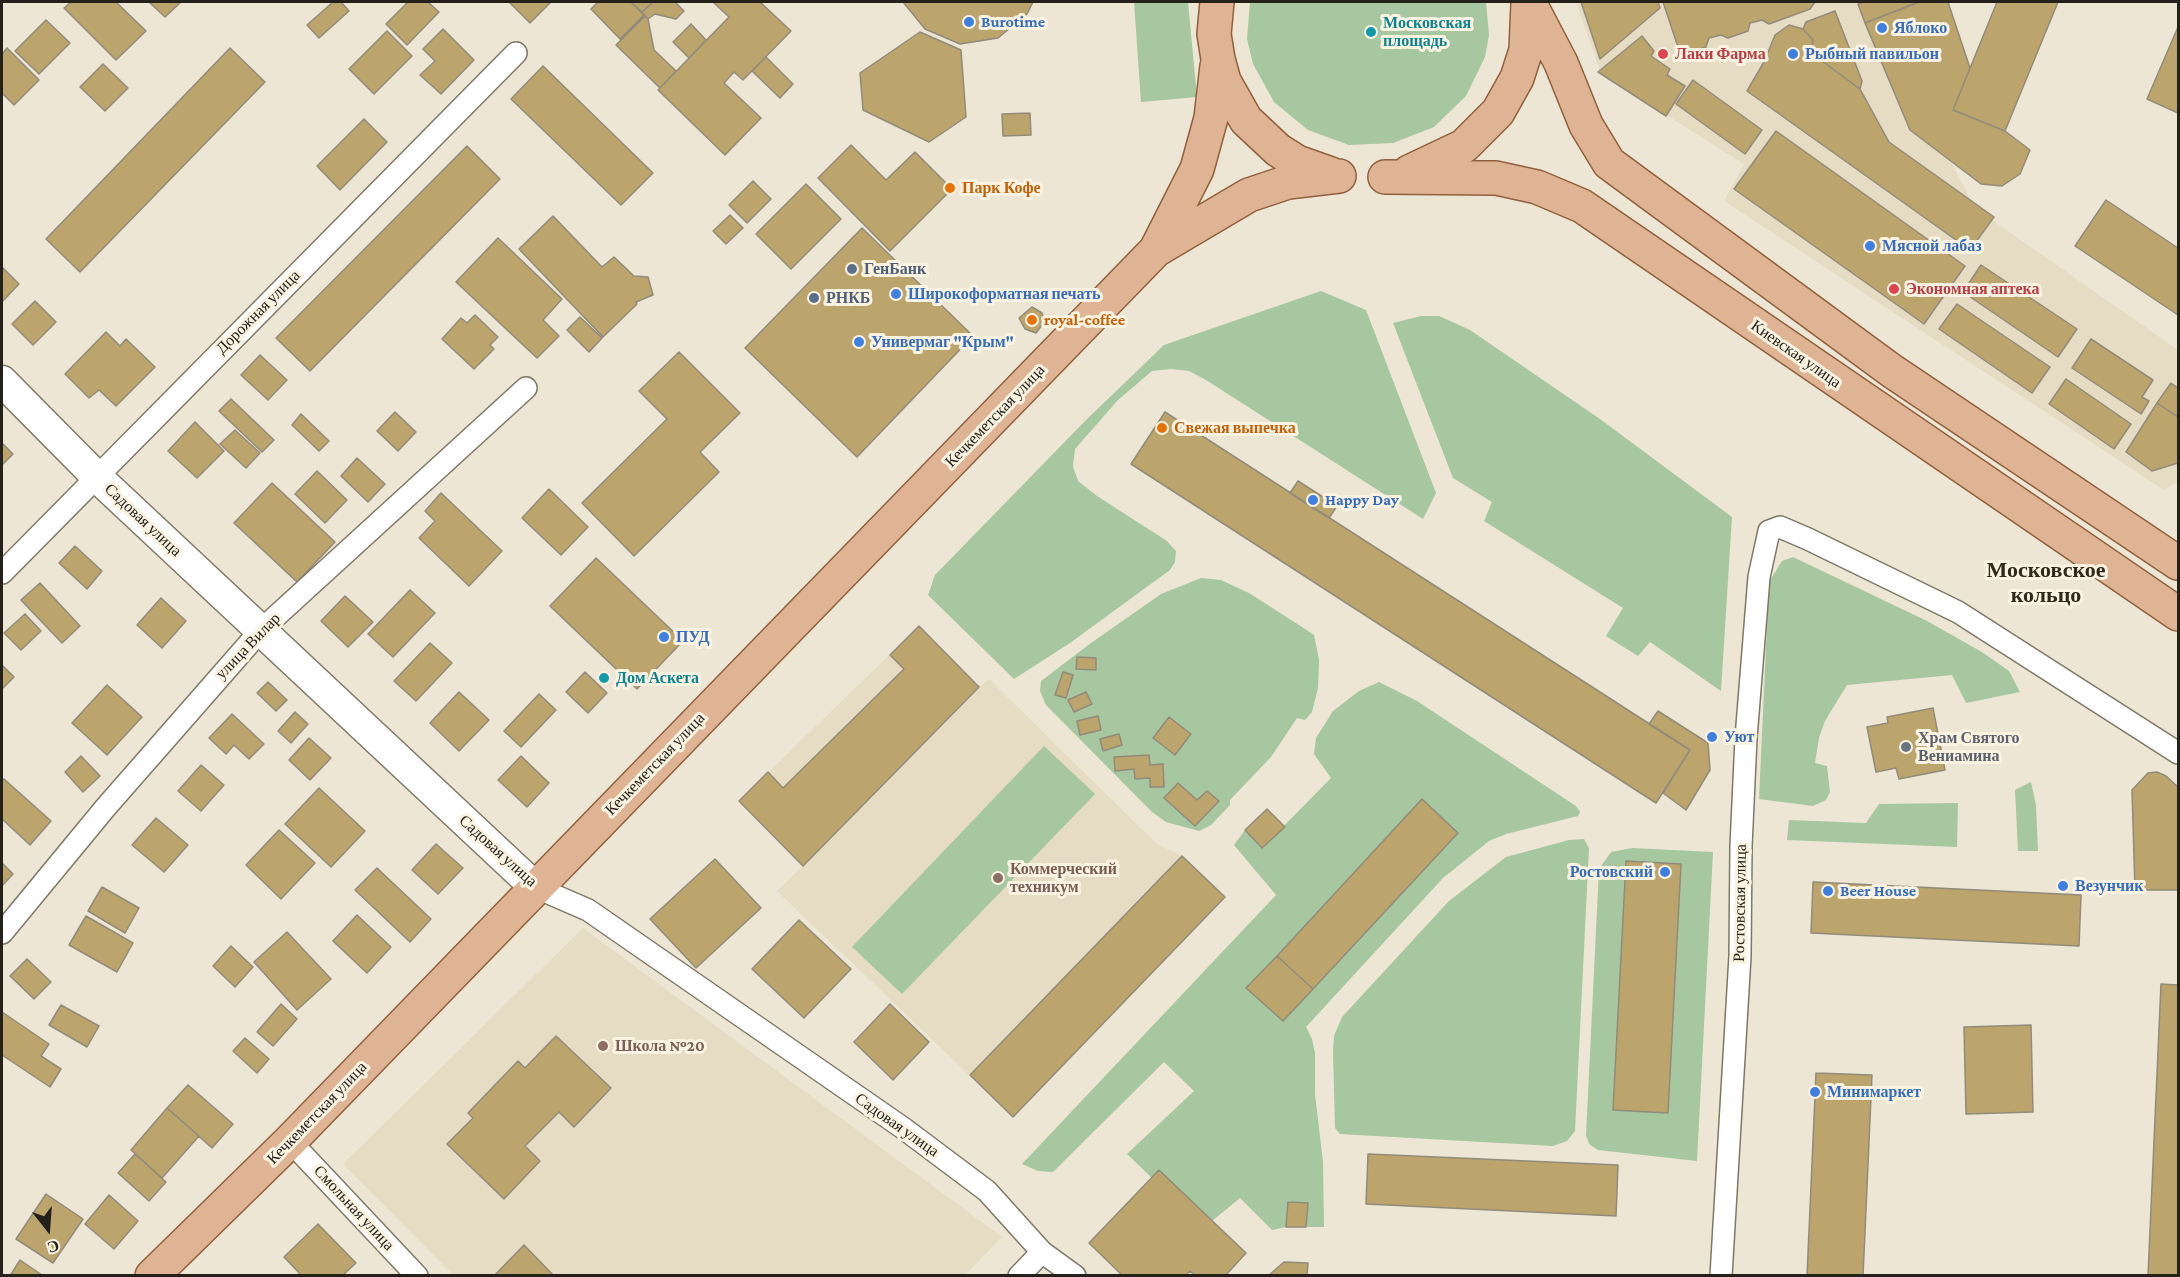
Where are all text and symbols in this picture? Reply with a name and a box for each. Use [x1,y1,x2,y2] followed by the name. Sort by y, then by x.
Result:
[981,12,1045,32] place label: Burotime
[1383,13,1471,51] place label: Московская площадь
[962,15,976,29] marker: Burotime
[1894,18,1947,38] place label: Яблоко
[1875,21,1889,35] marker: Яблоко
[1364,25,1378,39] marker: Московская площадь
[1675,44,1766,64] place label: Лаки Фарма
[1805,44,1939,64] place label: Рыбный павильон
[1656,47,1670,61] marker: Лаки Фарма
[1786,47,1800,61] marker: Рыбный павильон
[962,178,1041,198] place label: Парк Кофе
[943,181,957,195] marker: Парк Кофе
[1882,236,1982,256] place label: Мясной лабаз
[1863,239,1877,253] marker: Мясной лабаз
[864,259,926,279] place label: ГенБанк
[845,262,859,276] marker: ГенБанк
[212,266,304,358] street label: Дорожная улица
[1906,279,2040,299] place label: Экономная аптека
[1887,282,1901,296] marker: Экономная аптека
[908,284,1100,304] place label: Широкоформатная печать
[889,287,903,301] marker: Широкоформатная печать
[826,288,870,308] place label: РНКБ
[807,291,821,305] marker: РНКБ
[1044,310,1125,330] place label: royal-coffee
[1025,313,1039,327] marker: royal-coffee
[1747,316,1845,392] street label: Киевская улица
[871,332,1014,352] place label: Универмаг "Крым"
[852,335,866,349] marker: Универмаг "Крым"
[941,361,1049,471] street label: Кечкеметская улица
[1174,418,1296,438] place label: Свежая выпечка
[1155,421,1169,435] marker: Свежая выпечка
[101,479,185,561] street label: Садовая улица
[1325,490,1399,510] place label: Happy Day
[1306,493,1320,507] marker: Happy Day
[1986,557,2106,608] district label: Московское кольцо
[212,609,284,683] street label: улица Вилар
[676,627,710,647] place label: ПУД
[657,630,671,644] marker: ПУД
[616,668,699,688] place label: Дом Аскета
[597,671,611,685] marker: Дом Аскета
[601,709,709,819] street label: Кечкеметская улица
[1724,727,1754,747] place label: Уют
[1918,728,2020,766] place label: Храм Святого Вениамина
[1705,730,1719,744] marker: Уют
[1899,740,1913,754] marker: Храм Святого Вениамина
[455,811,541,891] street label: Садовая улица
[1729,844,1751,962] street label: Ростовская улица
[1010,859,1117,897] place label: Коммерческий техникум
[1570,862,1653,882] place label: Ростовский
[1658,865,1672,879] marker: Ростовский
[991,871,1005,885] marker: Коммерческий техникум
[2075,876,2144,896] place label: Везунчик
[2056,879,2070,893] marker: Везунчик
[1840,881,1916,901] place label: Beer House
[1821,884,1835,898] marker: Beer House
[615,1036,705,1056] place label: Школа №20
[596,1039,610,1053] marker: Школа №20
[263,1058,371,1168] street label: Кечкеметская улица
[1827,1082,1921,1102] place label: Минимаркет
[1808,1085,1822,1099] marker: Минимаркет
[851,1089,943,1161] street label: Садовая улица
[310,1161,398,1255] street label: Смольная улица
[18,1199,78,1259] north arrow
[45,1237,61,1257] text: С

